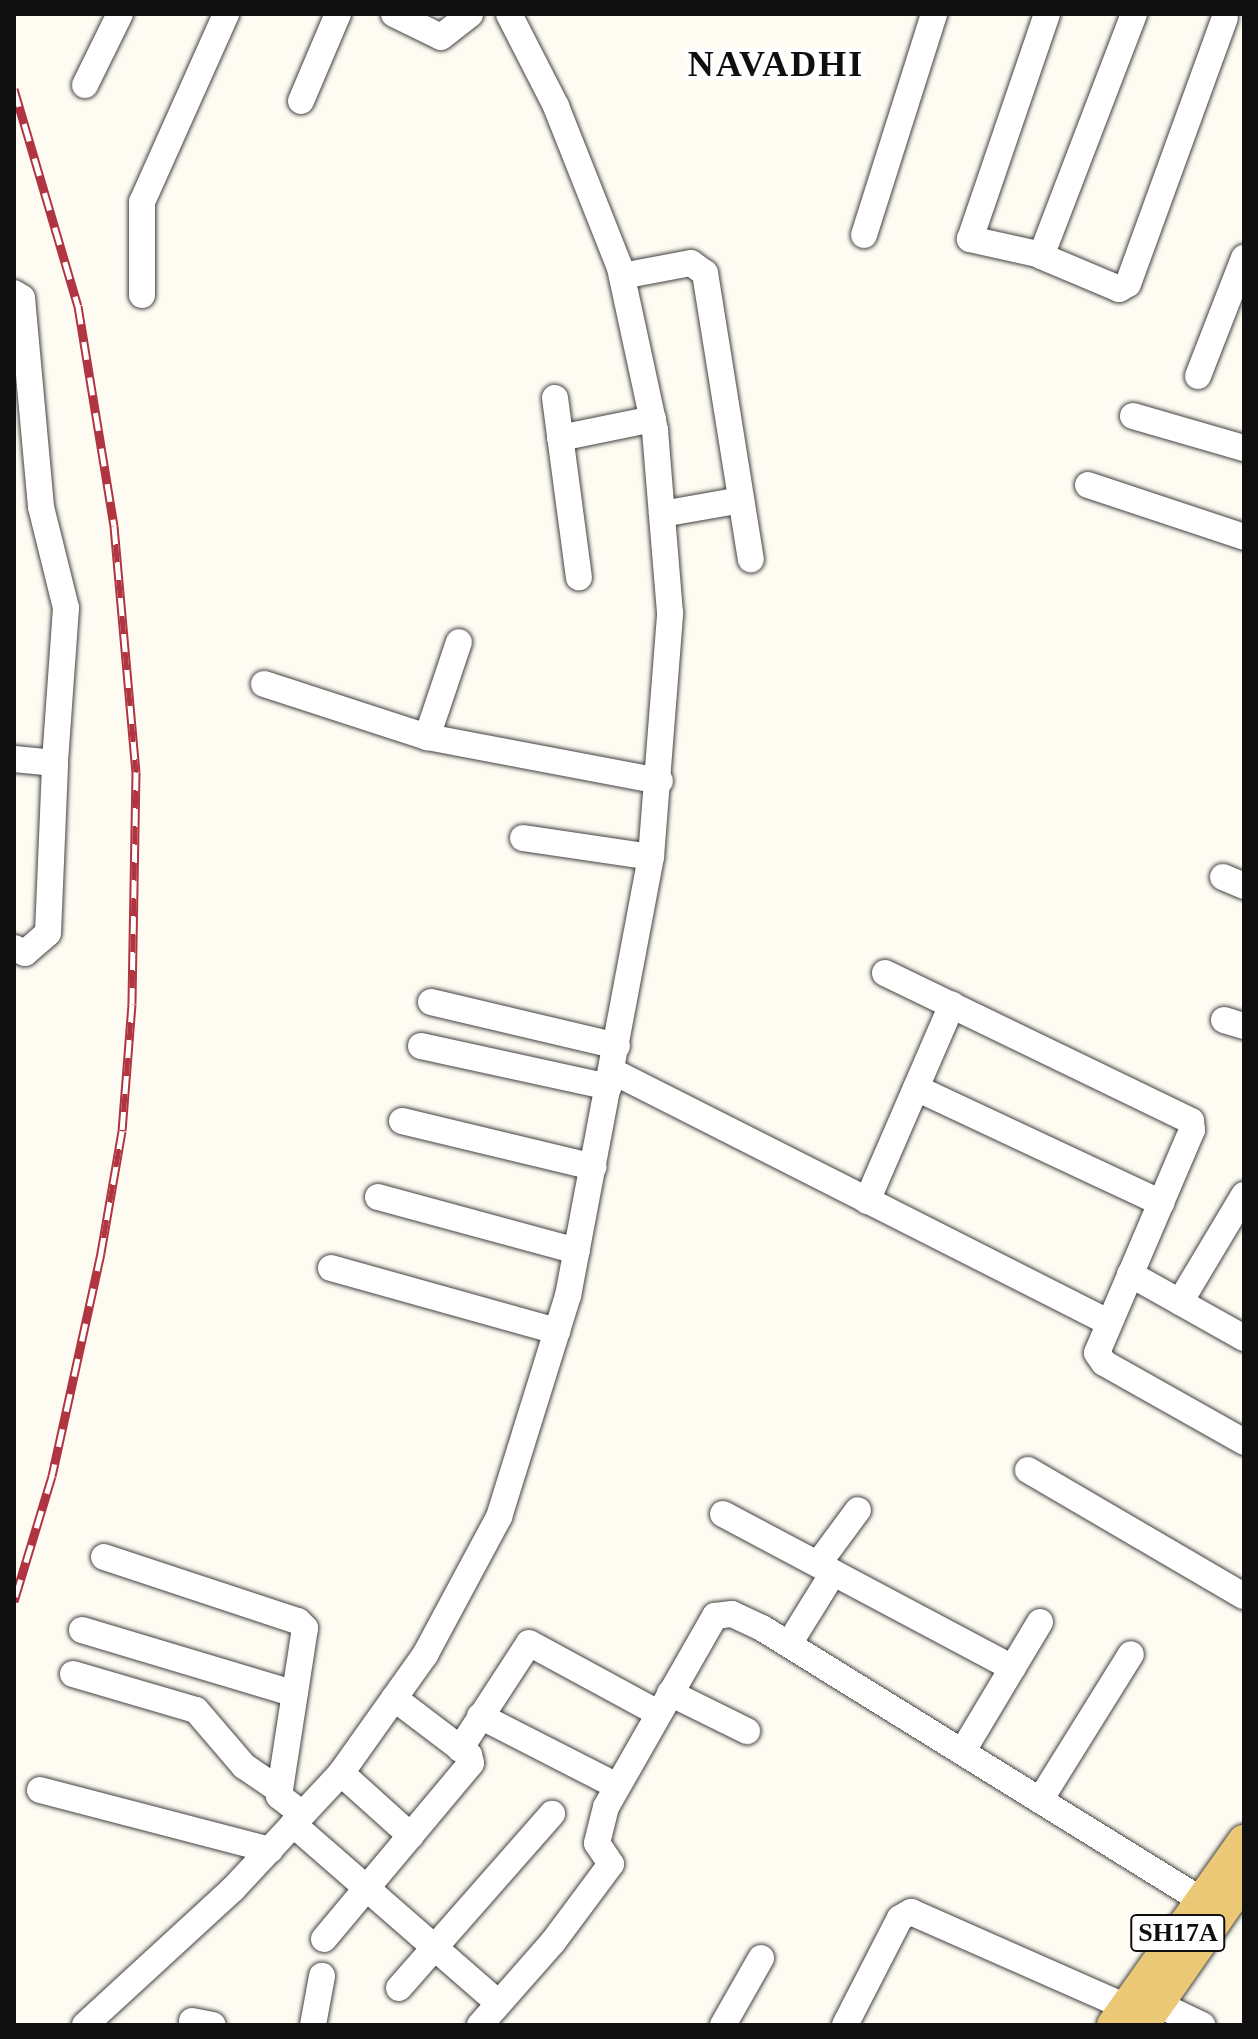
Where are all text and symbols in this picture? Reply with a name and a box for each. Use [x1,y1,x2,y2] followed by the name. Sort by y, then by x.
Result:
[688,43,864,87] district label: NAVADHI
[1130,1911,1226,1955] road number: SH17A

